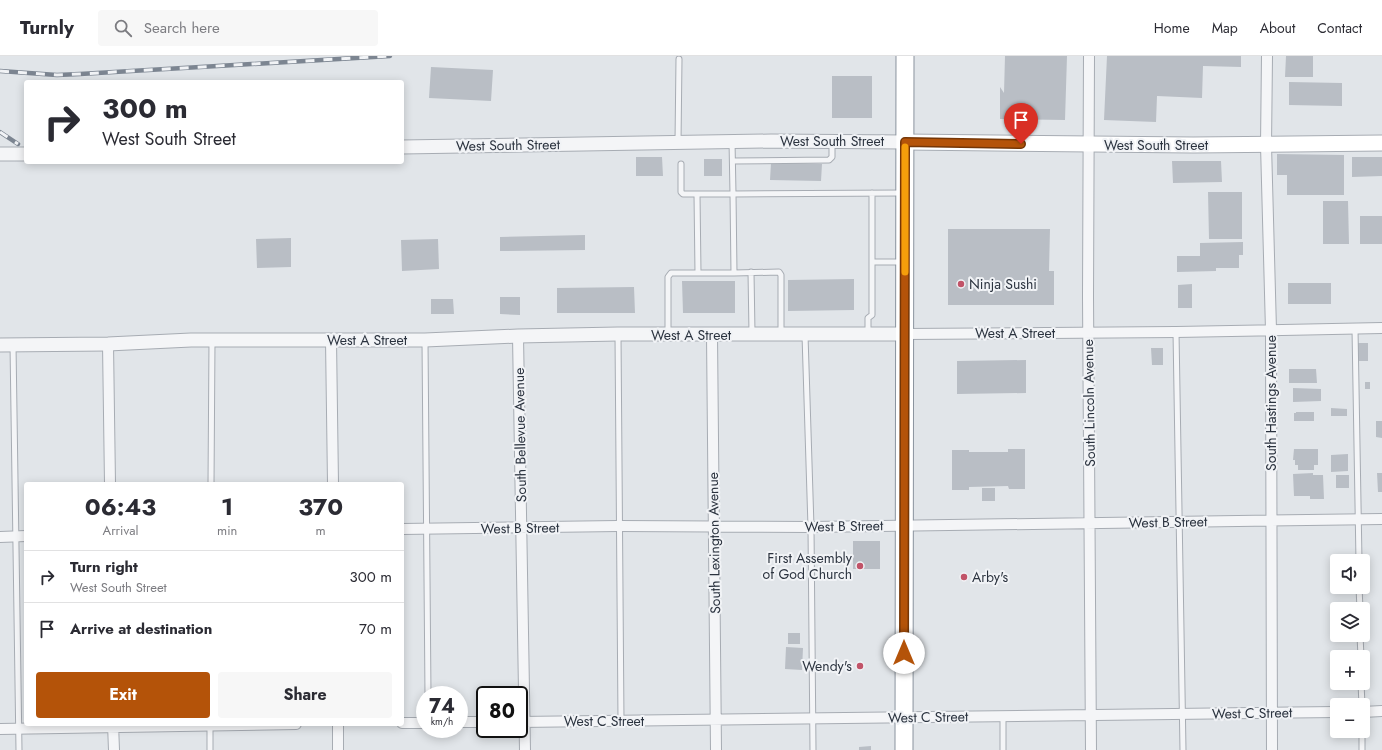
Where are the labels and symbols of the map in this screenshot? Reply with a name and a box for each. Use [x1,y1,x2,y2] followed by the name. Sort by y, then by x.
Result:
[1004,103,1038,144] pin
[780,131,885,151] street label: West South Street
[456,134,561,156] street label: West South Street
[1104,135,1209,155] street label: West South Street
[969,274,1037,294] place label: Ninja Sushi
[956,279,966,289] marker: Ninja Sushi
[975,323,1056,343] street label: West A Street
[651,325,732,345] street label: West A Street
[327,330,408,350] street label: West A Street
[1261,335,1281,471] street label: South Hastings Avenue
[1078,339,1100,467] street label: South Lincoln Avenue
[509,368,531,502] street label: South Bellevue Avenue
[703,472,725,614] street label: South Lexington Avenue
[1129,511,1208,533] street label: West B Street
[805,515,884,537] street label: West B Street
[481,517,560,539] street label: West B Street
[763,548,853,584] place label: First Assembly of God Church
[855,561,865,571] marker: First Assembly of God Church
[972,567,1009,587] place label: Arby's
[959,572,969,582] marker: Arby's
[883,632,925,674] position arrow
[802,656,852,676] place label: Wendy's
[855,661,865,671] marker: Wendy's
[476,686,528,738] speed limit sign: 80
[1212,702,1293,724] street label: West C Street
[888,706,969,728] street label: West C Street
[564,711,645,731] street label: West C Street

